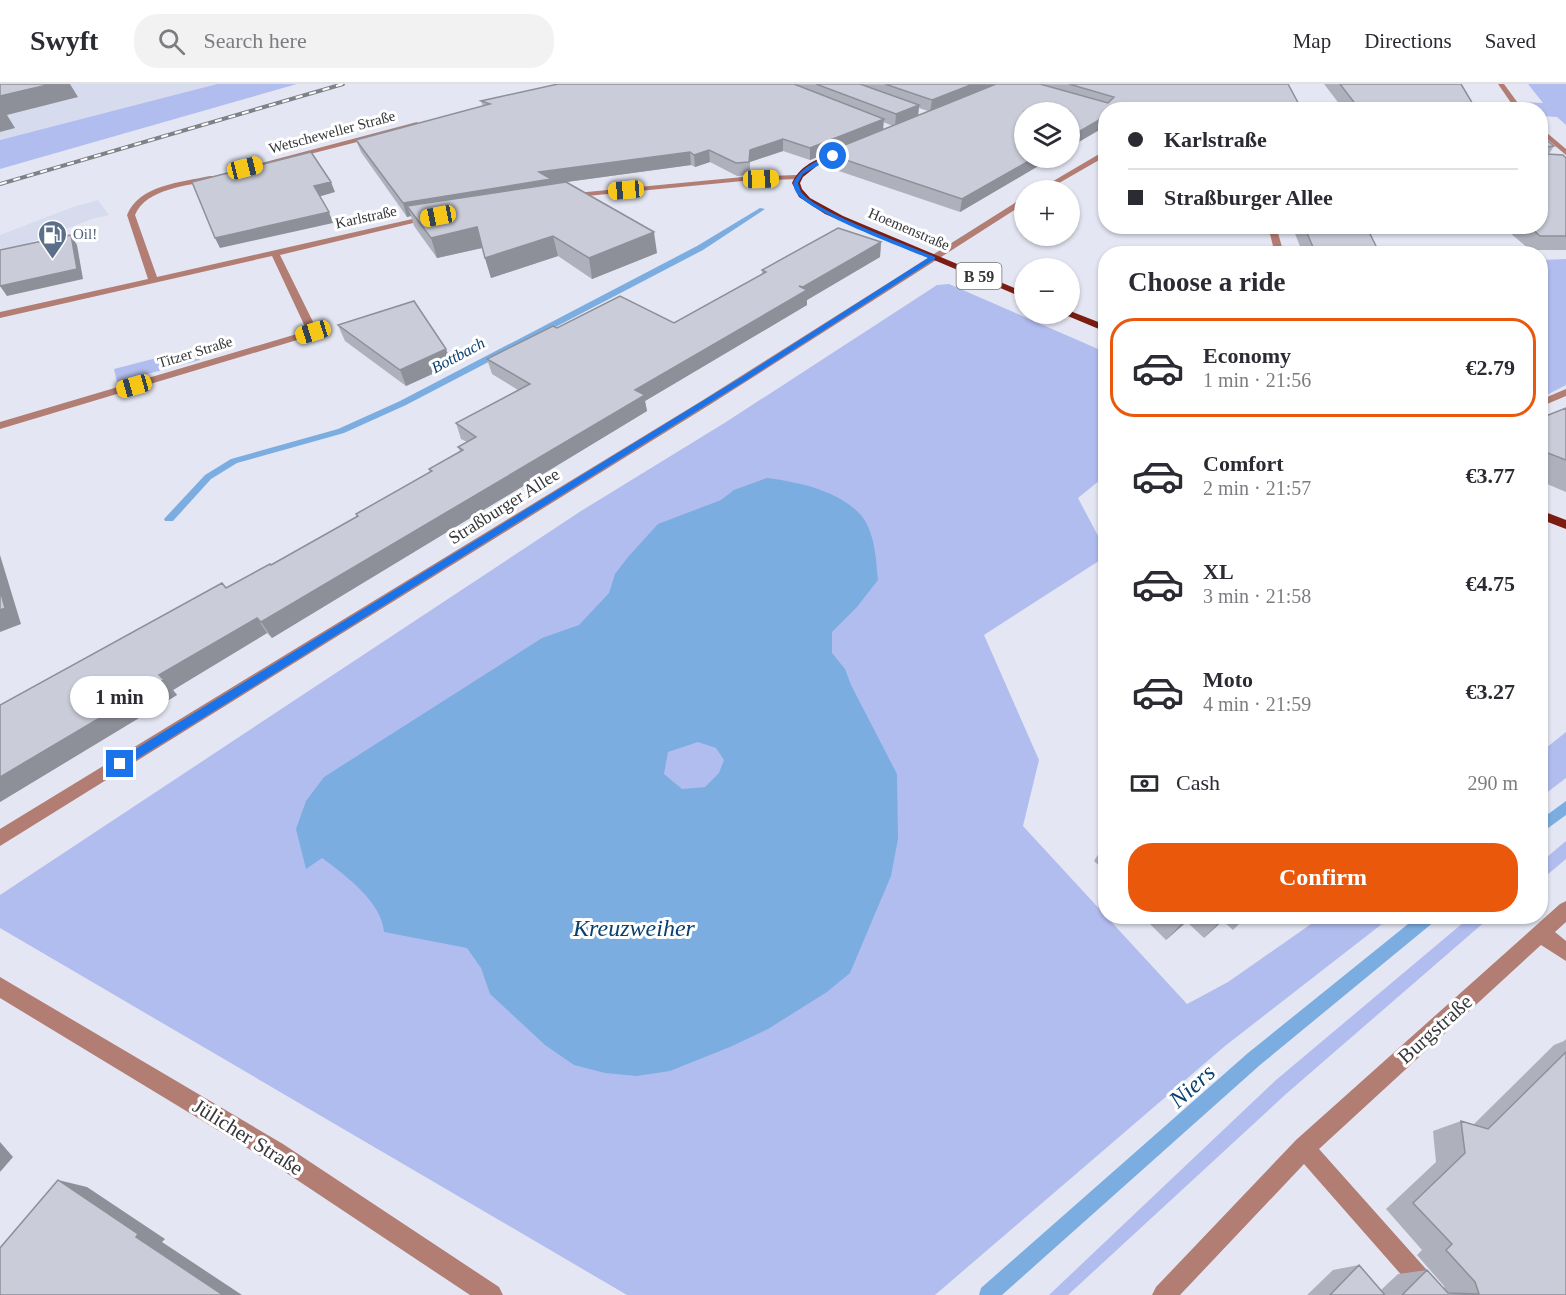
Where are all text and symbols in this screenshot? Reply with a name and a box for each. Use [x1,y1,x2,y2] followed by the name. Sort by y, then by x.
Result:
[134,14,554,68] search box
[30,25,98,56] text: Swyft
[155,25,188,58] icon: search
[203,28,307,53] text: Search here
[1293,29,1331,53] text: Map
[1364,29,1452,53] text: Directions
[1485,29,1536,53] text: Saved
[1014,102,1080,324] map controls
[1014,102,1080,168] button: layers
[267,107,397,157] street label: Wetscheweller Straße
[1164,127,1267,152] text: Karlstraße
[819,142,846,169] route start
[225,155,265,181] car
[743,169,779,189] car
[607,179,645,201] car
[1014,180,1080,246] button: +
[1164,185,1333,210] text: Straßburger Allee
[334,203,399,231] street label: Karlstraße
[419,204,457,228] car
[866,205,952,253] street label: Hoemenstraße
[36,218,68,260] fuel station icon: Oil!
[73,226,97,242] place label: Oil!
[1014,258,1080,324] button: −
[956,263,1002,289] road number: B 59
[1128,267,1286,297] text: Choose a ride
[293,318,333,346] car
[156,333,235,371] street label: Titzer Straße
[429,334,487,376] water label: Bottbach
[1131,341,1185,395] icon: car
[1203,343,1291,368] text: Economy
[1466,355,1515,380] text: €2.79
[1203,369,1311,391] text: 1 min · 21:56
[114,372,154,400] car
[1131,449,1185,503] icon: car
[1203,451,1284,476] text: Comfort
[1466,463,1515,488] text: €3.77
[445,464,563,548] street label: Straßburger Allee
[1203,477,1311,499] text: 2 min · 21:57
[1131,557,1185,611] icon: car
[1203,559,1234,584] text: XL
[1466,571,1515,596] text: €4.75
[1203,585,1311,607] text: 3 min · 21:58
[1131,665,1185,719] icon: car
[1203,667,1253,692] text: Moto
[70,677,170,719] callout: 1 min
[1466,679,1515,704] text: €3.27
[95,686,144,708] text: 1 min
[1203,693,1311,715] text: 4 min · 21:59
[106,750,133,777] route end
[1128,767,1161,800] icon: cash
[1176,770,1220,795] text: Cash
[1467,772,1518,794] text: 290 m
[1128,843,1518,912] button: Confirm
[572,915,696,941] water label: Kreuzweiher
[1393,989,1477,1069] street label: Burgstraße
[1163,1059,1220,1114] water label: Niers
[188,1094,308,1180] street label: Jülicher Straße

